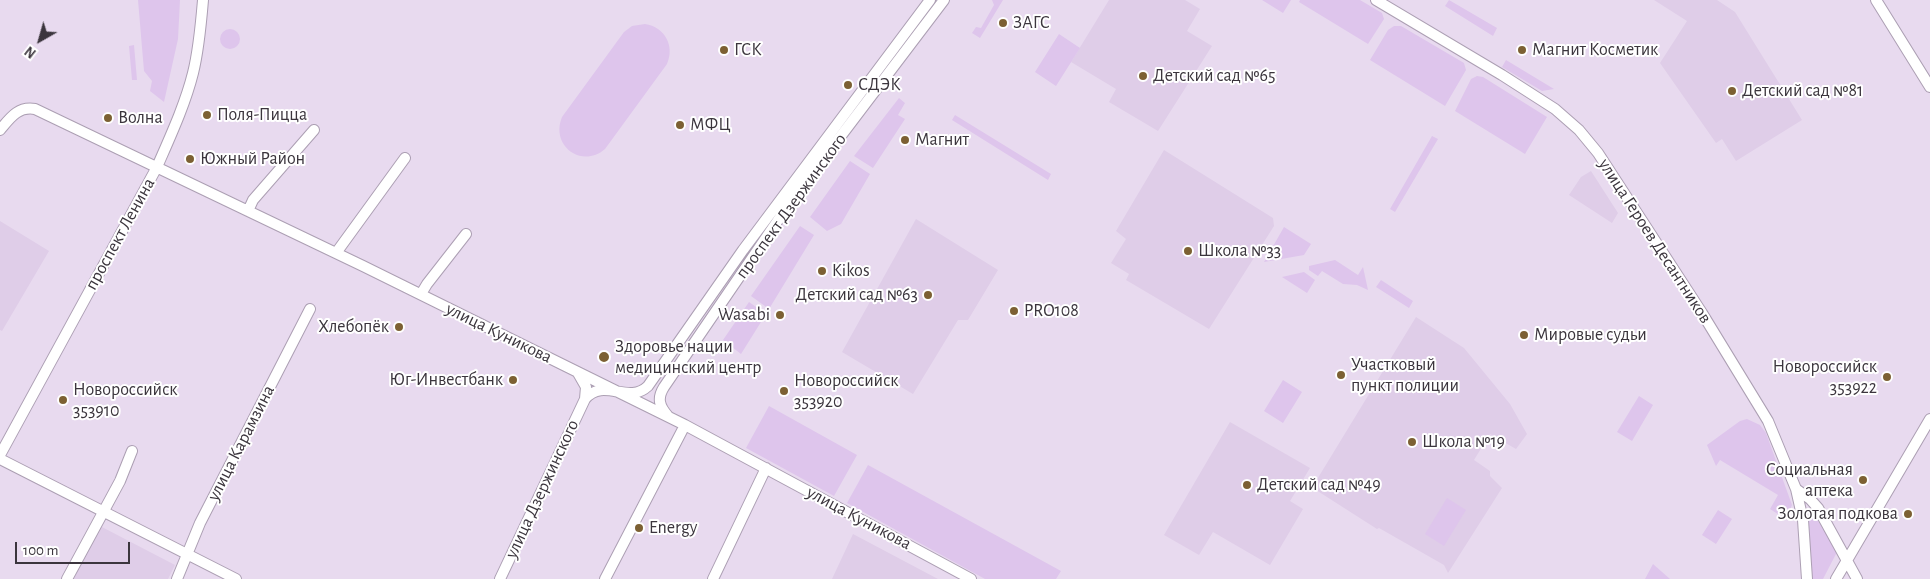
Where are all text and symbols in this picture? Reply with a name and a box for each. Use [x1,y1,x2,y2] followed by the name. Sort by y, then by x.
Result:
[1013,12,1050,34] place label: ЗАГС
[15,15,65,65] north arrow
[997,17,1009,29] marker: ЗАГС
[734,39,762,61] place label: ГСК
[1532,39,1658,61] place label: Магнит Косметик
[23,43,39,60] text: N
[718,44,730,56] marker: ГСК
[1516,44,1528,56] marker: Магнит Косметик
[1153,65,1276,87] place label: Детский сад №65
[1137,70,1149,82] marker: Детский сад №65
[858,74,901,96] place label: СДЭК
[842,79,854,91] marker: СДЭК
[1742,80,1863,102] place label: Детский сад №81
[1726,85,1738,97] marker: Детский сад №81
[217,104,307,126] place label: Поля-Пицца
[118,107,163,129] place label: Волна
[201,109,213,121] marker: Поля-Пицца
[102,112,114,124] marker: Волна
[690,114,731,136] place label: МФЦ
[674,119,686,131] marker: МФЦ
[731,129,851,283] street label: проспект Дзержинского
[915,129,969,151] place label: Магнит
[899,134,911,146] marker: Магнит
[200,148,305,170] place label: Южный Район
[184,153,196,165] marker: Южный Район
[1594,155,1716,327] street label: улица Героев Десантников
[80,174,160,294] street label: проспект Ленина
[1198,240,1281,262] place label: Школа №33
[1182,245,1194,257] marker: Школа №33
[832,260,870,282] place label: Kikos
[816,265,828,277] marker: Kikos
[796,284,918,306] place label: Детский сад №63
[922,289,934,301] marker: Детский сад №63
[442,298,556,368] street label: улица Куникова
[1024,300,1079,322] place label: PRO108
[718,304,770,326] place label: Wasabi
[1008,305,1020,317] marker: PRO108
[774,309,786,321] marker: Wasabi
[318,316,389,338] place label: Хлебопёк
[393,321,405,333] marker: Хлебопёк
[1534,324,1647,346] place label: Мировые судьи
[1518,329,1530,341] marker: Мировые судьи
[615,336,761,378] place label: Здоровье нации медицинский центр
[597,350,611,364] marker: Здоровье нации медицинский центр
[1351,354,1459,396] place label: Участковый пункт полиции
[1772,356,1877,398] place label: Новороссийск 353922
[389,369,503,391] place label: Юг-Инвестбанк
[1335,369,1347,381] marker: Участковый пункт полиции
[794,370,899,412] place label: Новороссийск 353920
[1881,371,1893,383] marker: Новороссийск 353922
[507,374,519,386] marker: Юг-Инвестбанк
[73,379,178,422] place label: Новороссийск 353910
[203,382,279,504] street label: улица Карамзина
[778,385,790,397] marker: Новороссийск 353920
[57,394,69,406] marker: Новороссийск 353910
[500,416,584,562] street label: улица Дзержинского
[1422,431,1505,453] place label: Школа №19
[1406,436,1418,448] marker: Школа №19
[1766,459,1853,502] place label: Социальная аптека
[1257,474,1381,496] place label: Детский сад №49
[1857,474,1869,486] marker: Социальная аптека
[1241,479,1253,491] marker: Детский сад №49
[803,481,915,555] street label: улица Куникова
[1778,503,1898,525] place label: Золотая подкова
[1902,508,1914,520] marker: Золотая подкова
[649,517,697,539] place label: Energy
[633,522,645,534] marker: Energy
[18,532,132,564] scale bar
[23,543,58,558] text: 100 m

